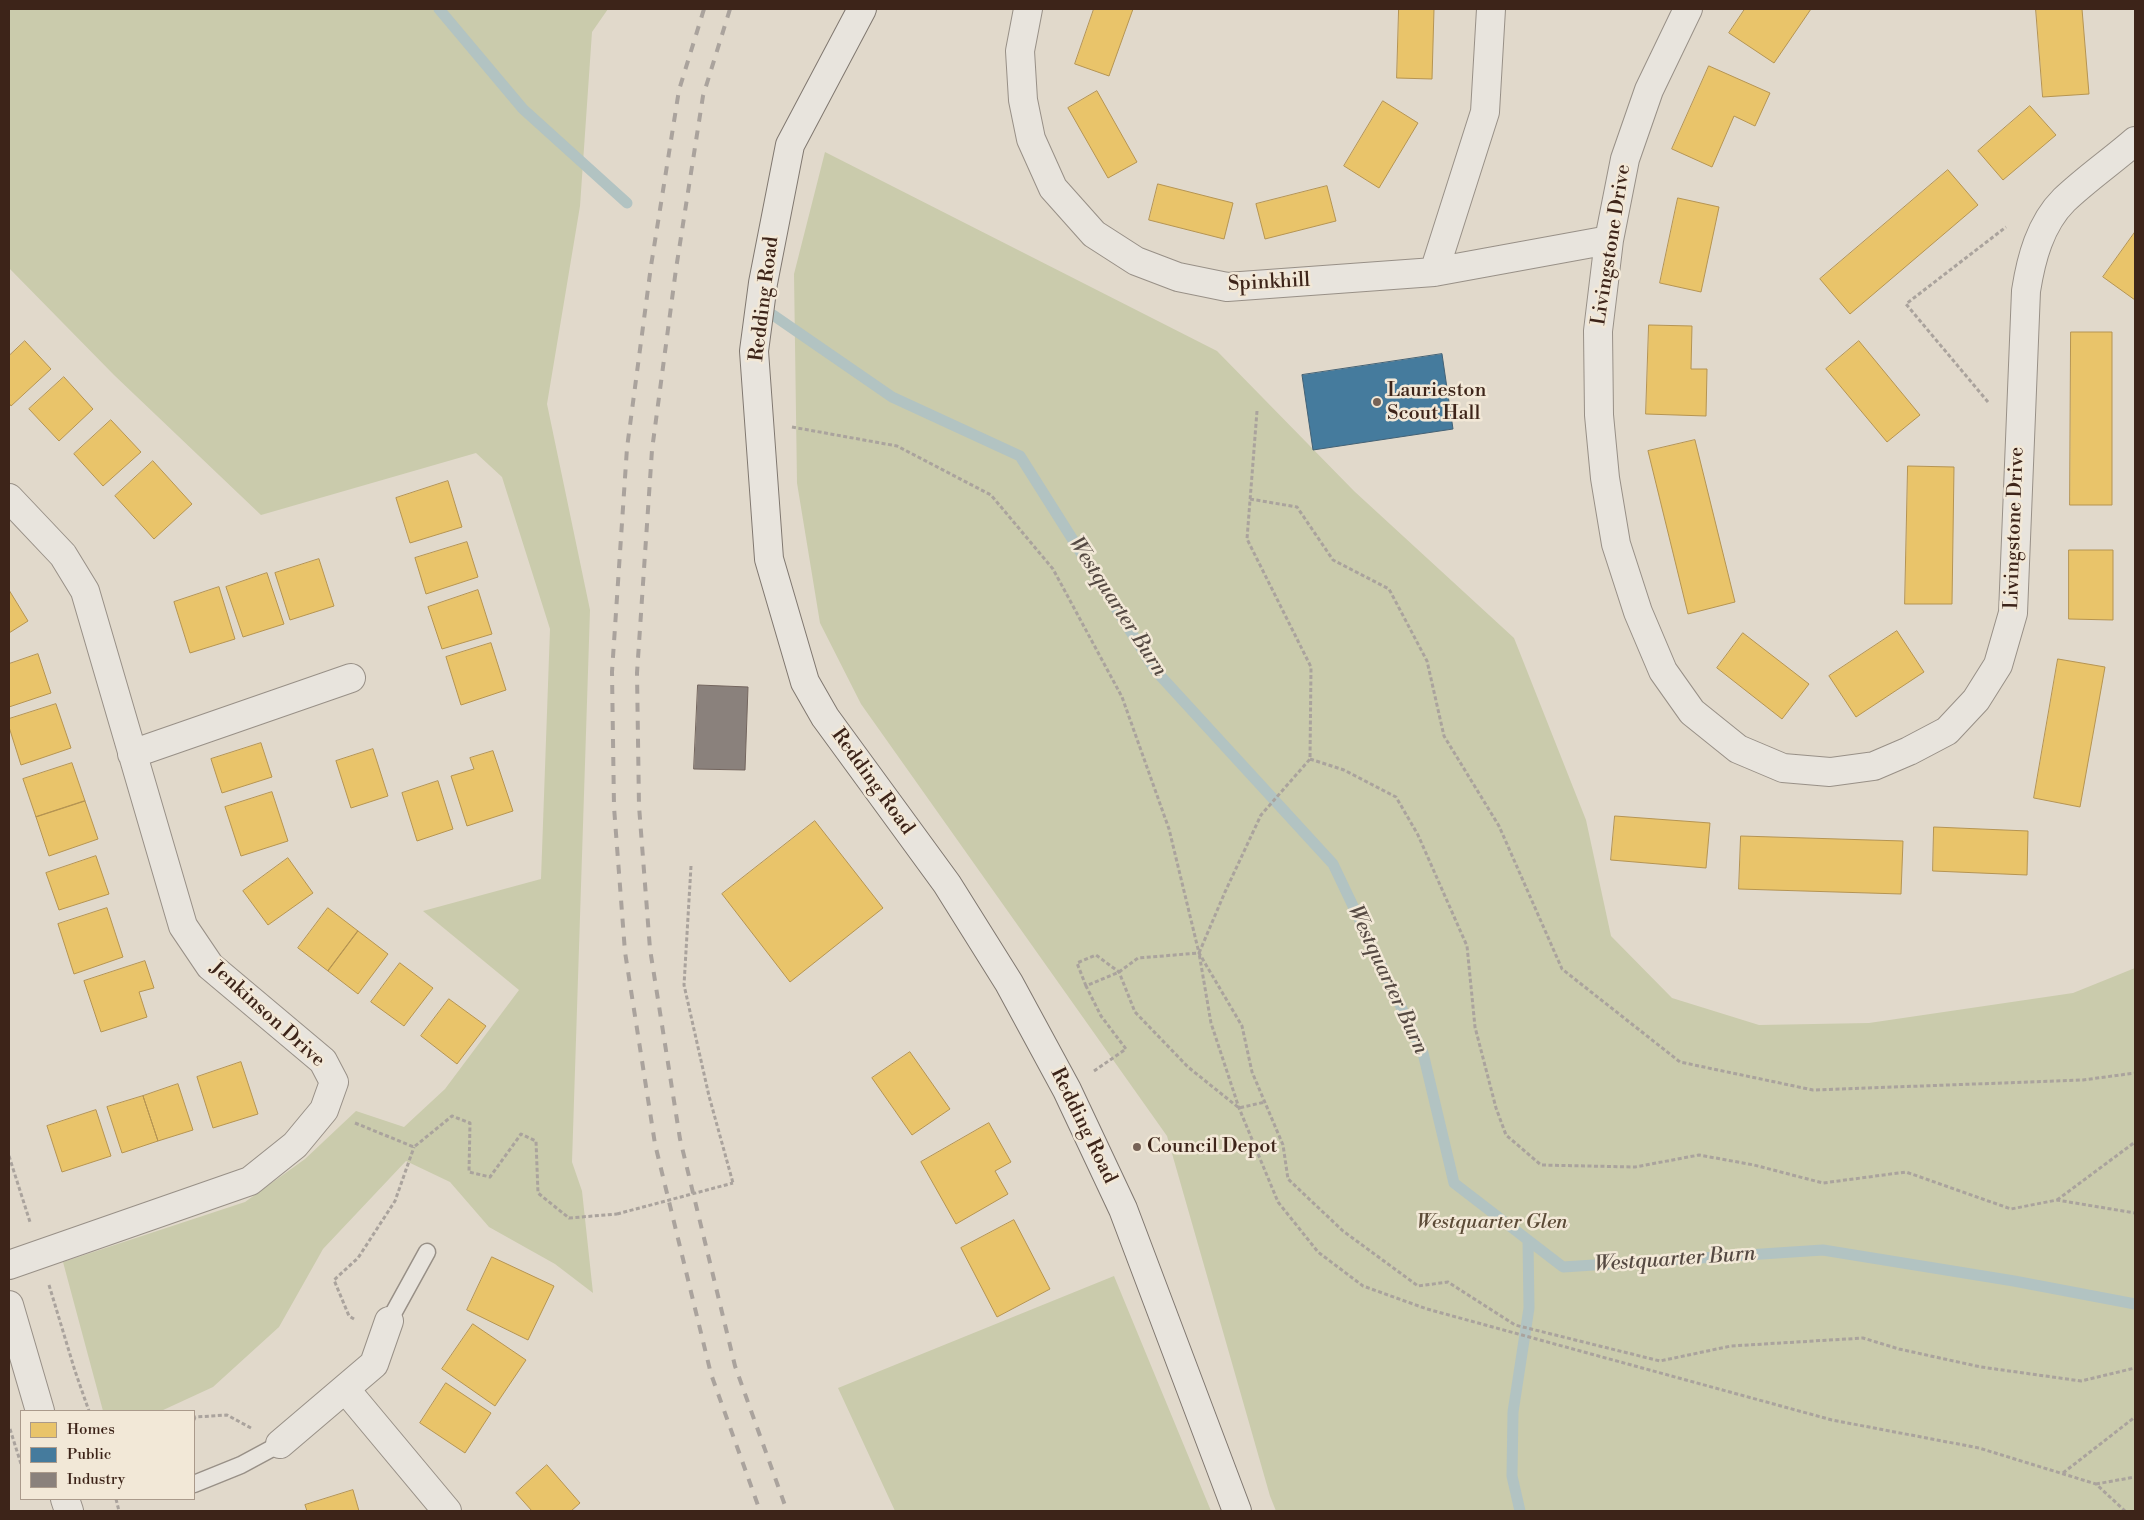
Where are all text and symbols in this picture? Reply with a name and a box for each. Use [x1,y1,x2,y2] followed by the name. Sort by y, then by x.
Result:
[1587,163,1637,327] street label: Livingstone Drive
[745,235,785,363] street label: Redding Road
[1227,269,1311,297] street label: Spinkhill
[1387,379,1486,426] place label: Laurieston Scout Hall
[1371,396,1383,408] marker: Laurieston Scout Hall
[2000,446,2030,610] street label: Livingstone Drive
[1062,532,1172,682] water label: Westquarter Burn
[825,724,919,840] street label: Redding Road
[1341,901,1433,1059] water label: Westquarter Burn
[205,957,329,1073] street label: Jenkinson Drive
[1045,1064,1121,1188] street label: Redding Road
[1147,1135,1277,1159] place label: Council Depot
[1131,1141,1143,1153] marker: Council Depot
[1416,1211,1568,1235] park label: Westquarter Glen
[1593,1242,1757,1278] water label: Westquarter Burn
[20,1410,195,1500] legend
[67,1420,115,1439] text: Homes
[67,1445,111,1464] text: Public
[67,1470,125,1489] text: Industry

